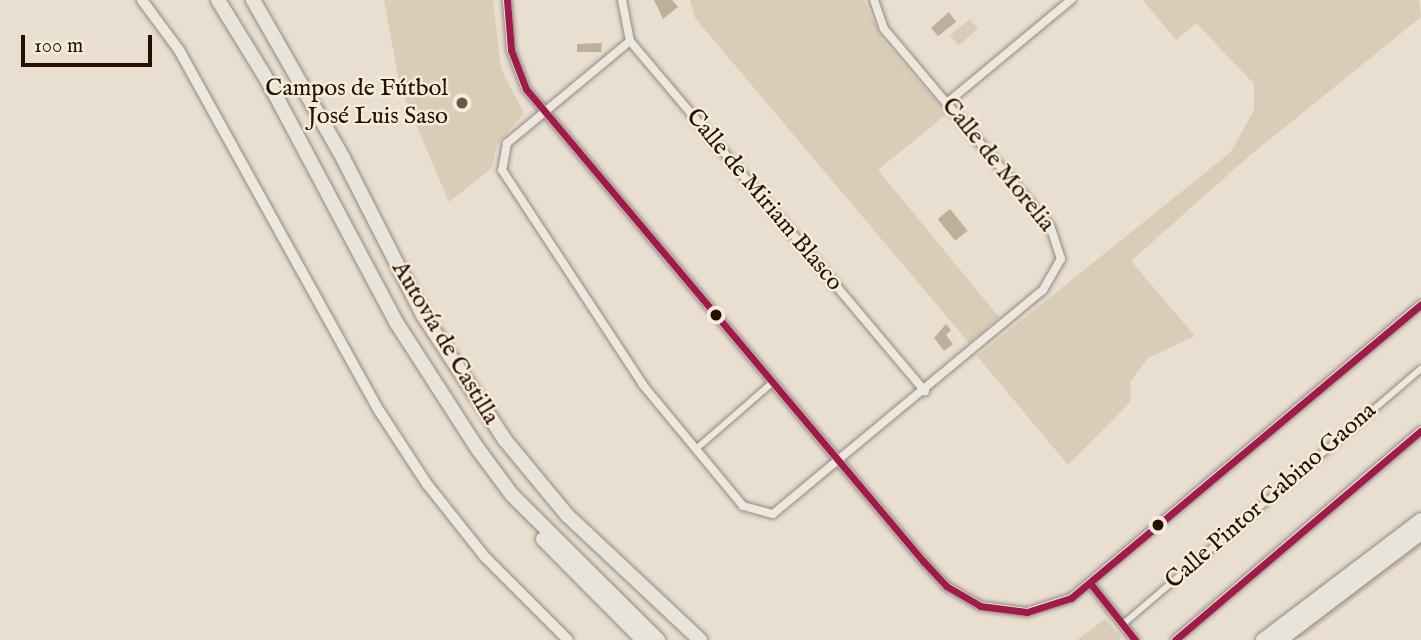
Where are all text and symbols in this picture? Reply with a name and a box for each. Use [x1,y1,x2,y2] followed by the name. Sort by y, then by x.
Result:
[24,21,156,65] scale bar
[34,33,83,60] text: 100 m
[265,75,448,131] place label: Campos de Fútbol José Luis Saso
[935,92,1061,238] street label: Calle de Morelia
[454,95,470,111] marker: Campos de Fútbol José Luis Saso
[679,103,849,297] street label: Calle de Miriam Blasco
[385,256,505,430] street label: Autovía de Castilla
[709,308,723,322] unlabelled marker
[1160,397,1382,595] street label: Calle Pintor Gabino Gaona
[1151,518,1165,532] unlabelled marker

